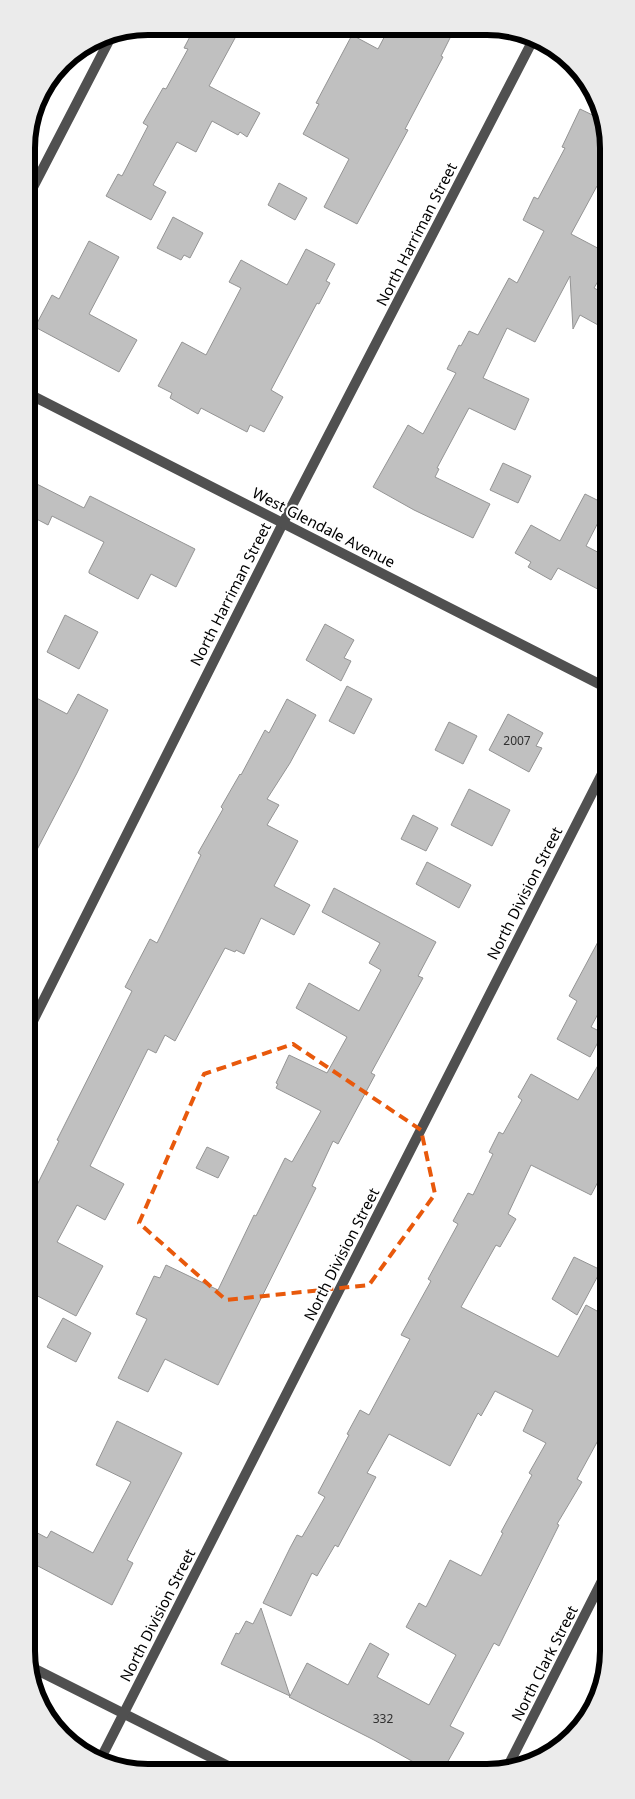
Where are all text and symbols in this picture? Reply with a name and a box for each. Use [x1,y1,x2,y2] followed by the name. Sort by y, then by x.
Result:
[371,158,461,309] street label: North Harriman Street
[249,482,399,572] street label: West Glendale Avenue
[185,518,275,669] street label: North Harriman Street
[503,732,531,749] house number: 2007
[482,823,566,963] street label: North Division Street
[299,1184,383,1324] street label: North Division Street
[115,1545,199,1685] street label: North Division Street
[506,1601,582,1724] street label: North Clark Street
[373,1710,393,1727] house number: 332

